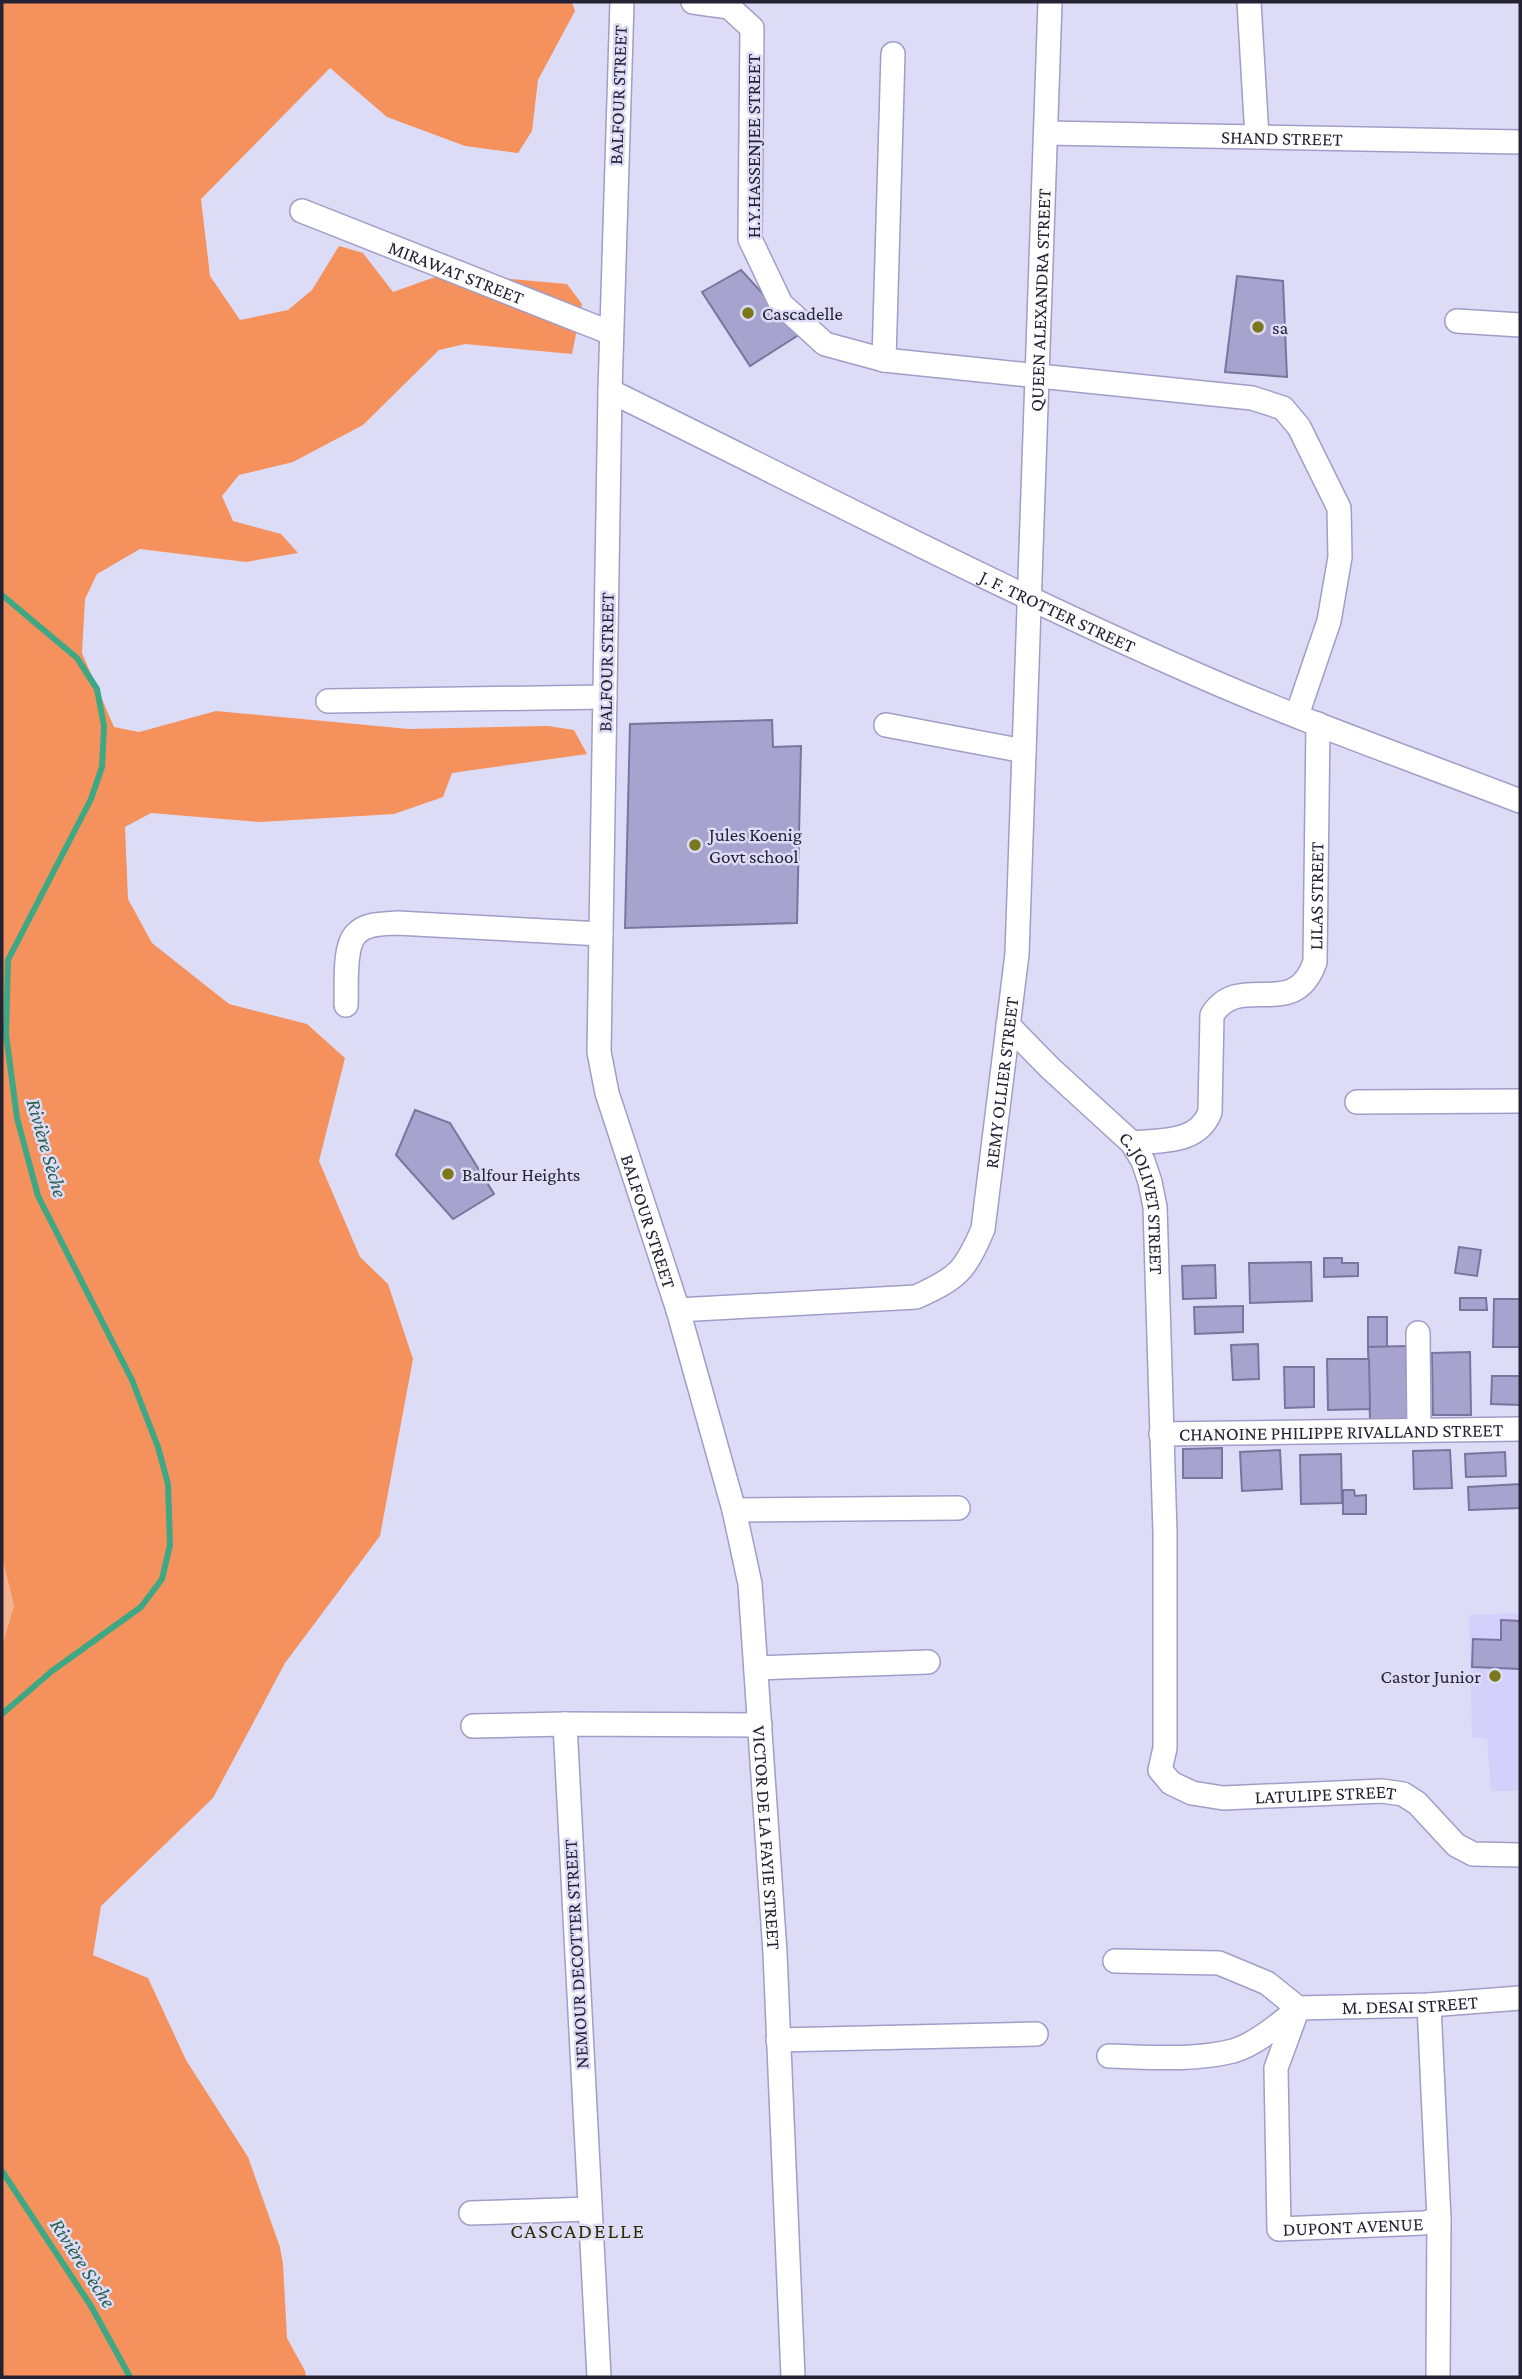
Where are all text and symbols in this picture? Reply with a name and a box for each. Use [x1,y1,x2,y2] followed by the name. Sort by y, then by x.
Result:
[605,24,631,165] street label: BALFOUR STREET
[743,53,764,238] street label: H.Y.HASSENJEE STREET
[1221,126,1344,149] street label: SHAND STREET
[1025,187,1054,412] street label: QUEEN ALEXANDRA STREET
[386,236,528,308] street label: MIRAWAT STREET
[762,303,843,324] place label: Cascadelle
[740,305,756,321] marker: Cascadelle
[1272,317,1288,338] place label: sa
[1250,319,1266,335] marker: sa
[975,565,1140,657] street label: J. F. TROTTER STREET
[594,591,618,732] street label: BALFOUR STREET
[707,824,802,867] place label: Jules Koenig Govt school
[687,837,703,853] marker: Jules Koenig Govt school
[1305,841,1327,950] street label: LILAS STREET
[980,995,1022,1170] street label: REMY OLLIER STREET
[21,1096,73,1200] water label: Rivière Sèche
[1115,1127,1168,1276] street label: C..JOLIVET STREET
[617,1152,681,1292] street label: BALFOUR STREET
[462,1164,580,1185] place label: Balfour Heights
[440,1166,456,1182] marker: Balfour Heights
[1179,1419,1504,1444] street label: CHANOINE PHILIPPE RIVALLAND STREET
[1381,1666,1481,1687] place label: Castor Junior
[1487,1668,1503,1684] marker: Castor Junior
[749,1725,785,1951] street label: VICTOR DE LA FAYIE STREET
[1254,1780,1398,1807] street label: LATULIPE STREET
[559,1838,593,2069] street label: NEMOUR DECOTTER STREET
[1342,1991,1479,2017] street label: M. DESAI STREET
[1282,2213,1424,2239] street label: DUPONT AVENUE
[45,2214,121,2312] water label: Rivière Sèche
[510,2219,646,2243] district label: CASCADELLE

